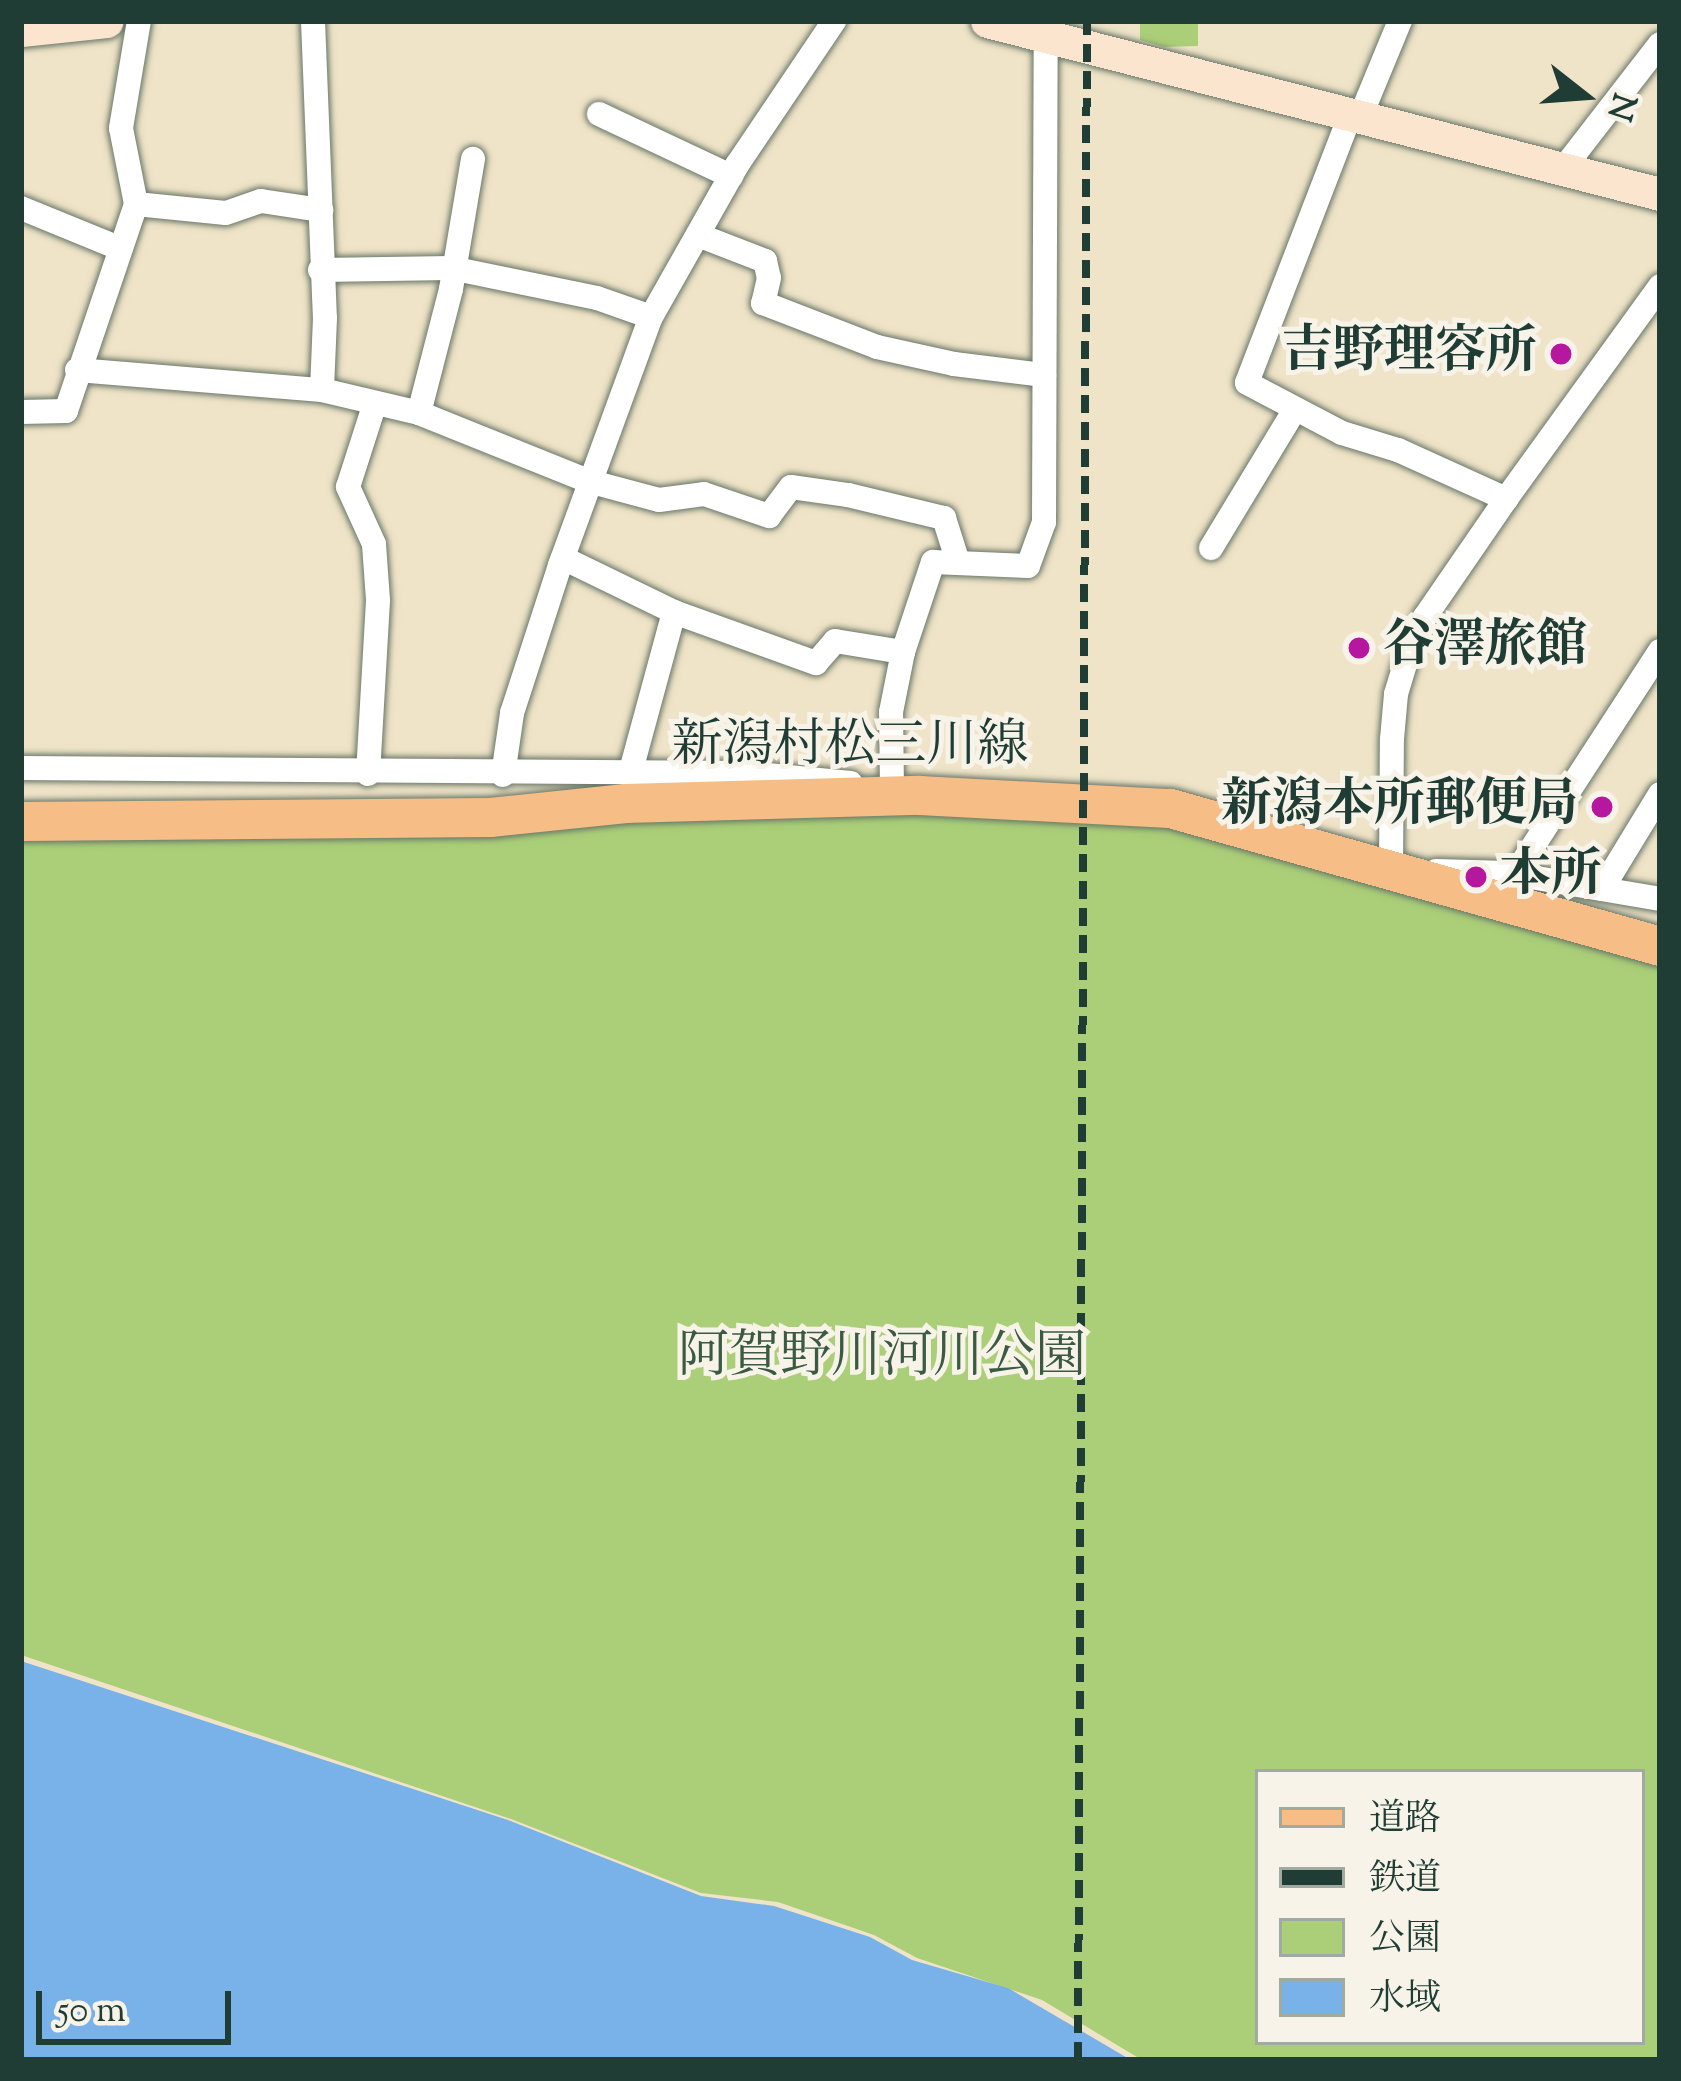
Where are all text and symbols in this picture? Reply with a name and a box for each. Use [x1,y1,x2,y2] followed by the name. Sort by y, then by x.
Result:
[1525,36,1645,156] north arrow
[1593,87,1646,126] text: N
[1282,323,1537,385] place label: 吉野理容所
[1548,341,1574,367] marker: 吉野理容所
[1383,617,1587,679] place label: 谷澤旅館
[1346,635,1372,661] marker: 谷澤旅館
[672,717,1028,779] street label: 新潟村松三川線
[1221,776,1578,838] place label: 新潟本所郵便局
[1589,794,1615,820] marker: 新潟本所郵便局
[1500,846,1602,908] place label: 本所
[1463,864,1489,890] marker: 本所
[678,1328,1086,1390] park label: 阿賀野川河川公園
[1255,1769,1645,2045] legend
[1369,1794,1441,1846] text: 道路
[1369,1854,1441,1906] text: 鉄道
[1369,1914,1441,1966] text: 公園
[42,1967,237,2041] scale bar
[1369,1974,1441,2026] text: 水域
[57,1986,126,2038] text: 50 m

